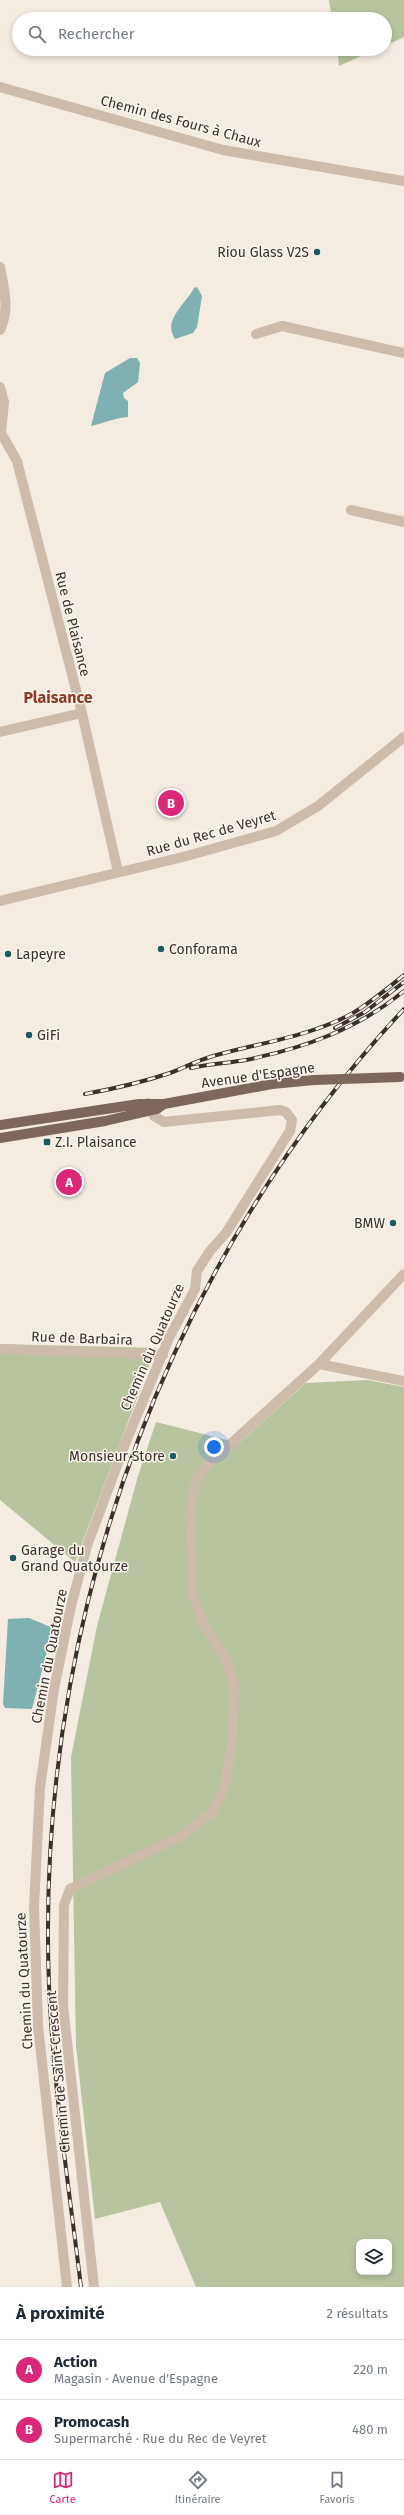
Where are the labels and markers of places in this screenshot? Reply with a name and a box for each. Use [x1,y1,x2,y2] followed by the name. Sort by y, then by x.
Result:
[217,244,309,261] place label: Riou Glass V2S
[312,247,322,257] marker: Riou Glass V2S
[158,788,184,818] pin: B
[169,941,238,958] place label: Conforama
[156,944,166,954] marker: Conforama
[16,946,66,963] place label: Lapeyre
[3,949,13,959] marker: Lapeyre
[37,1027,60,1044] place label: GiFi
[24,1030,34,1040] marker: GiFi
[55,1134,137,1151] place label: Z.I. Plaisance
[42,1137,52,1147] marker: Z.I. Plaisance
[56,1167,82,1197] pin: A
[354,1215,385,1232] place label: BMW
[388,1218,398,1228] marker: BMW
[69,1448,165,1465] place label: Monsieur Store
[168,1451,178,1461] marker: Monsieur Store
[21,1542,128,1575] place label: Garage du Grand Quatourze
[8,1553,18,1563] marker: Garage du Grand Quatourze

